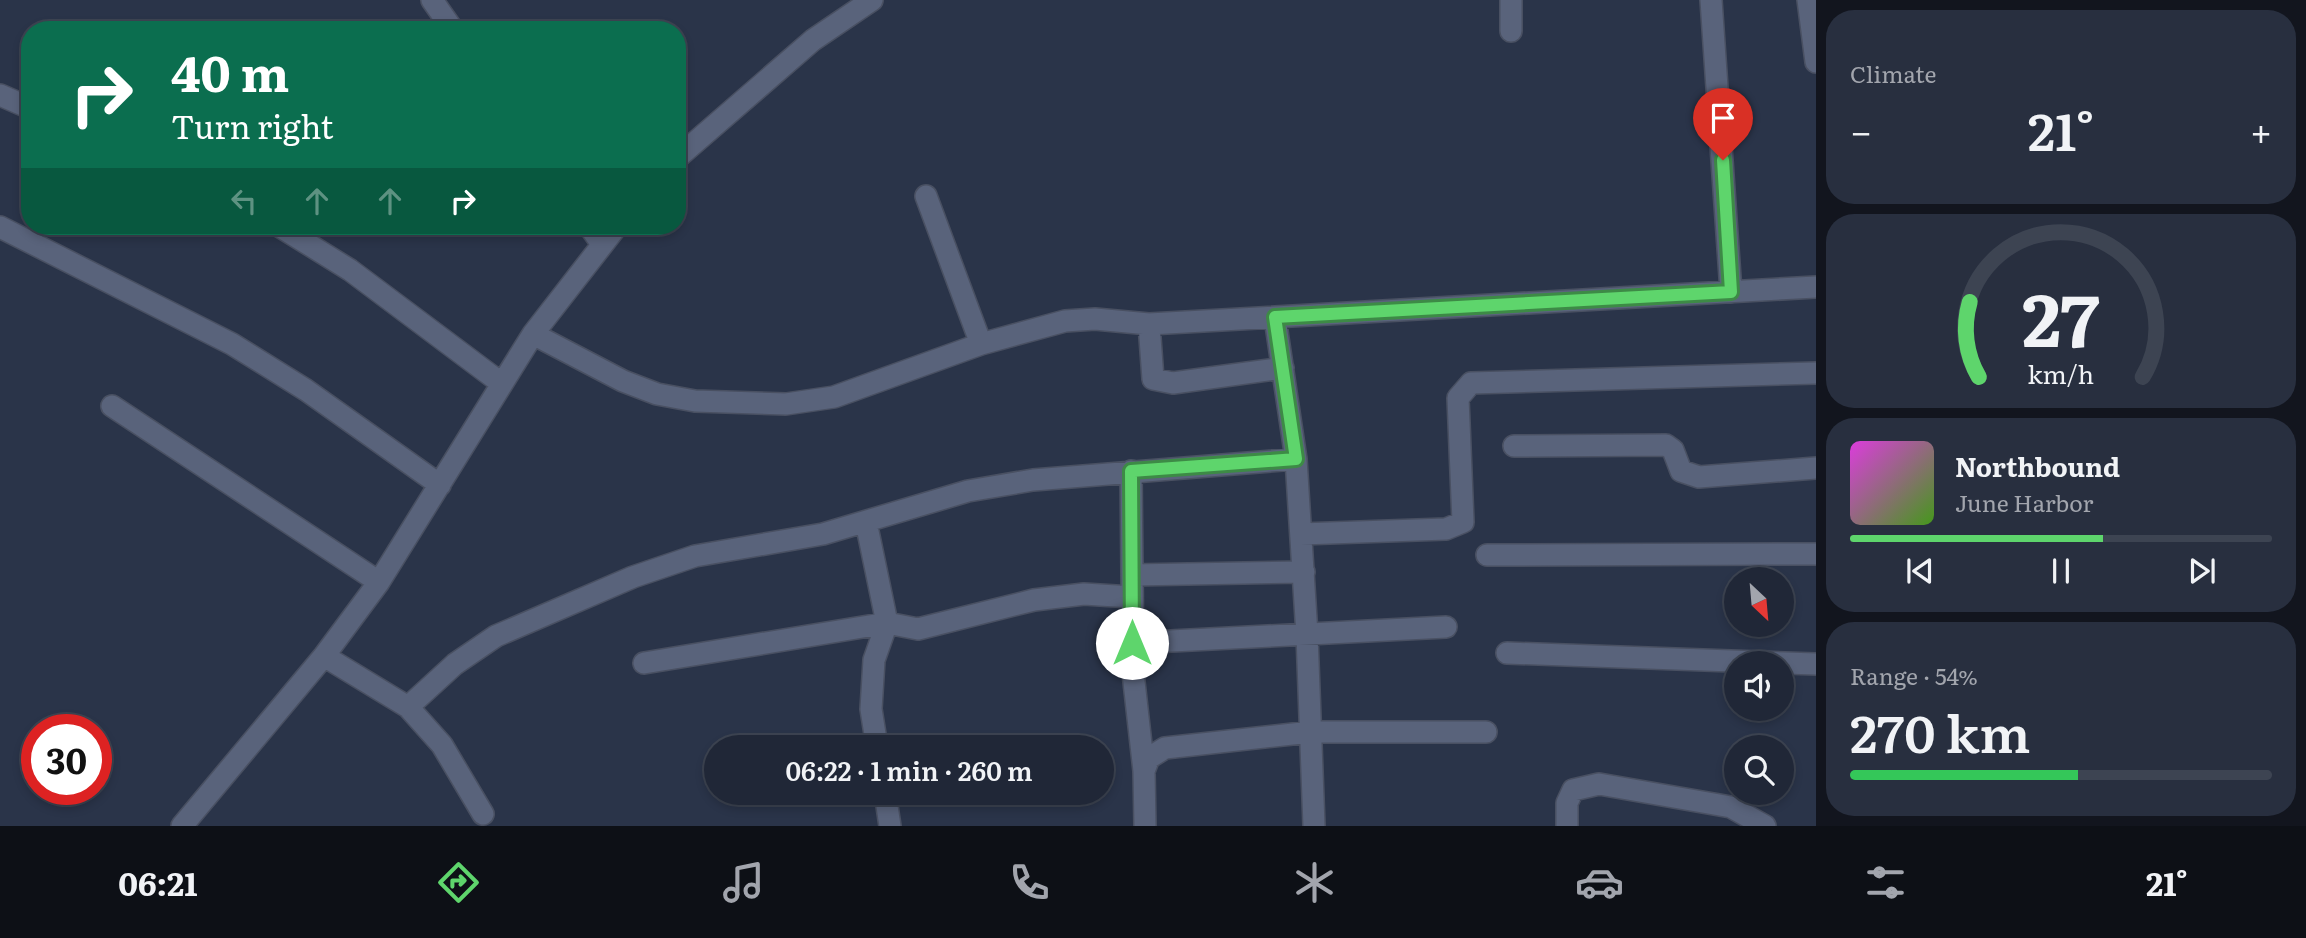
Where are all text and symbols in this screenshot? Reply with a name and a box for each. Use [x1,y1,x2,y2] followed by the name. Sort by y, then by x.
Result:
[171,34,289,107] text: 40 m
[56,49,147,140] icon: right
[1850,56,1936,90] text: Climate
[1693,88,1753,160] pin
[2028,90,2094,167] text: 21°
[1704,99,1742,137] icon: arrive
[171,101,333,149] text: Turn right
[1850,101,1872,158] text: −
[2250,101,2272,158] text: +
[225,182,263,220] icon: left
[298,182,336,220] icon: ahead
[371,182,409,220] icon: ahead
[444,182,482,220] icon: right
[2022,261,2100,369] text: 27
[2028,355,2094,392] text: km/h
[1955,446,2120,485] text: Northbound
[1955,485,2093,519] text: June Harbor
[1901,552,1939,590] icon: previous
[2042,552,2080,590] icon: pause
[2183,552,2221,590] icon: next
[1724,567,1794,637] north arrow
[1724,567,1794,805] map controls
[1095,606,1169,680] position arrow
[1724,651,1794,721] button: sound
[1850,658,1978,692] text: Range · 54%
[1850,692,2031,769] text: 270 km
[21,714,112,805] speed limit sign: 30
[1724,735,1794,805] button: search
[785,750,1033,789] text: 06:22 · 1 min · 260 m
[118,858,197,906] text: 06:21
[434,858,483,907] icon: directions
[719,858,768,907] icon: music
[1005,858,1054,907] icon: phone
[1290,858,1339,907] icon: climate
[1575,858,1624,907] icon: car
[1861,858,1910,907] icon: filters
[2146,858,2188,906] text: 21°

